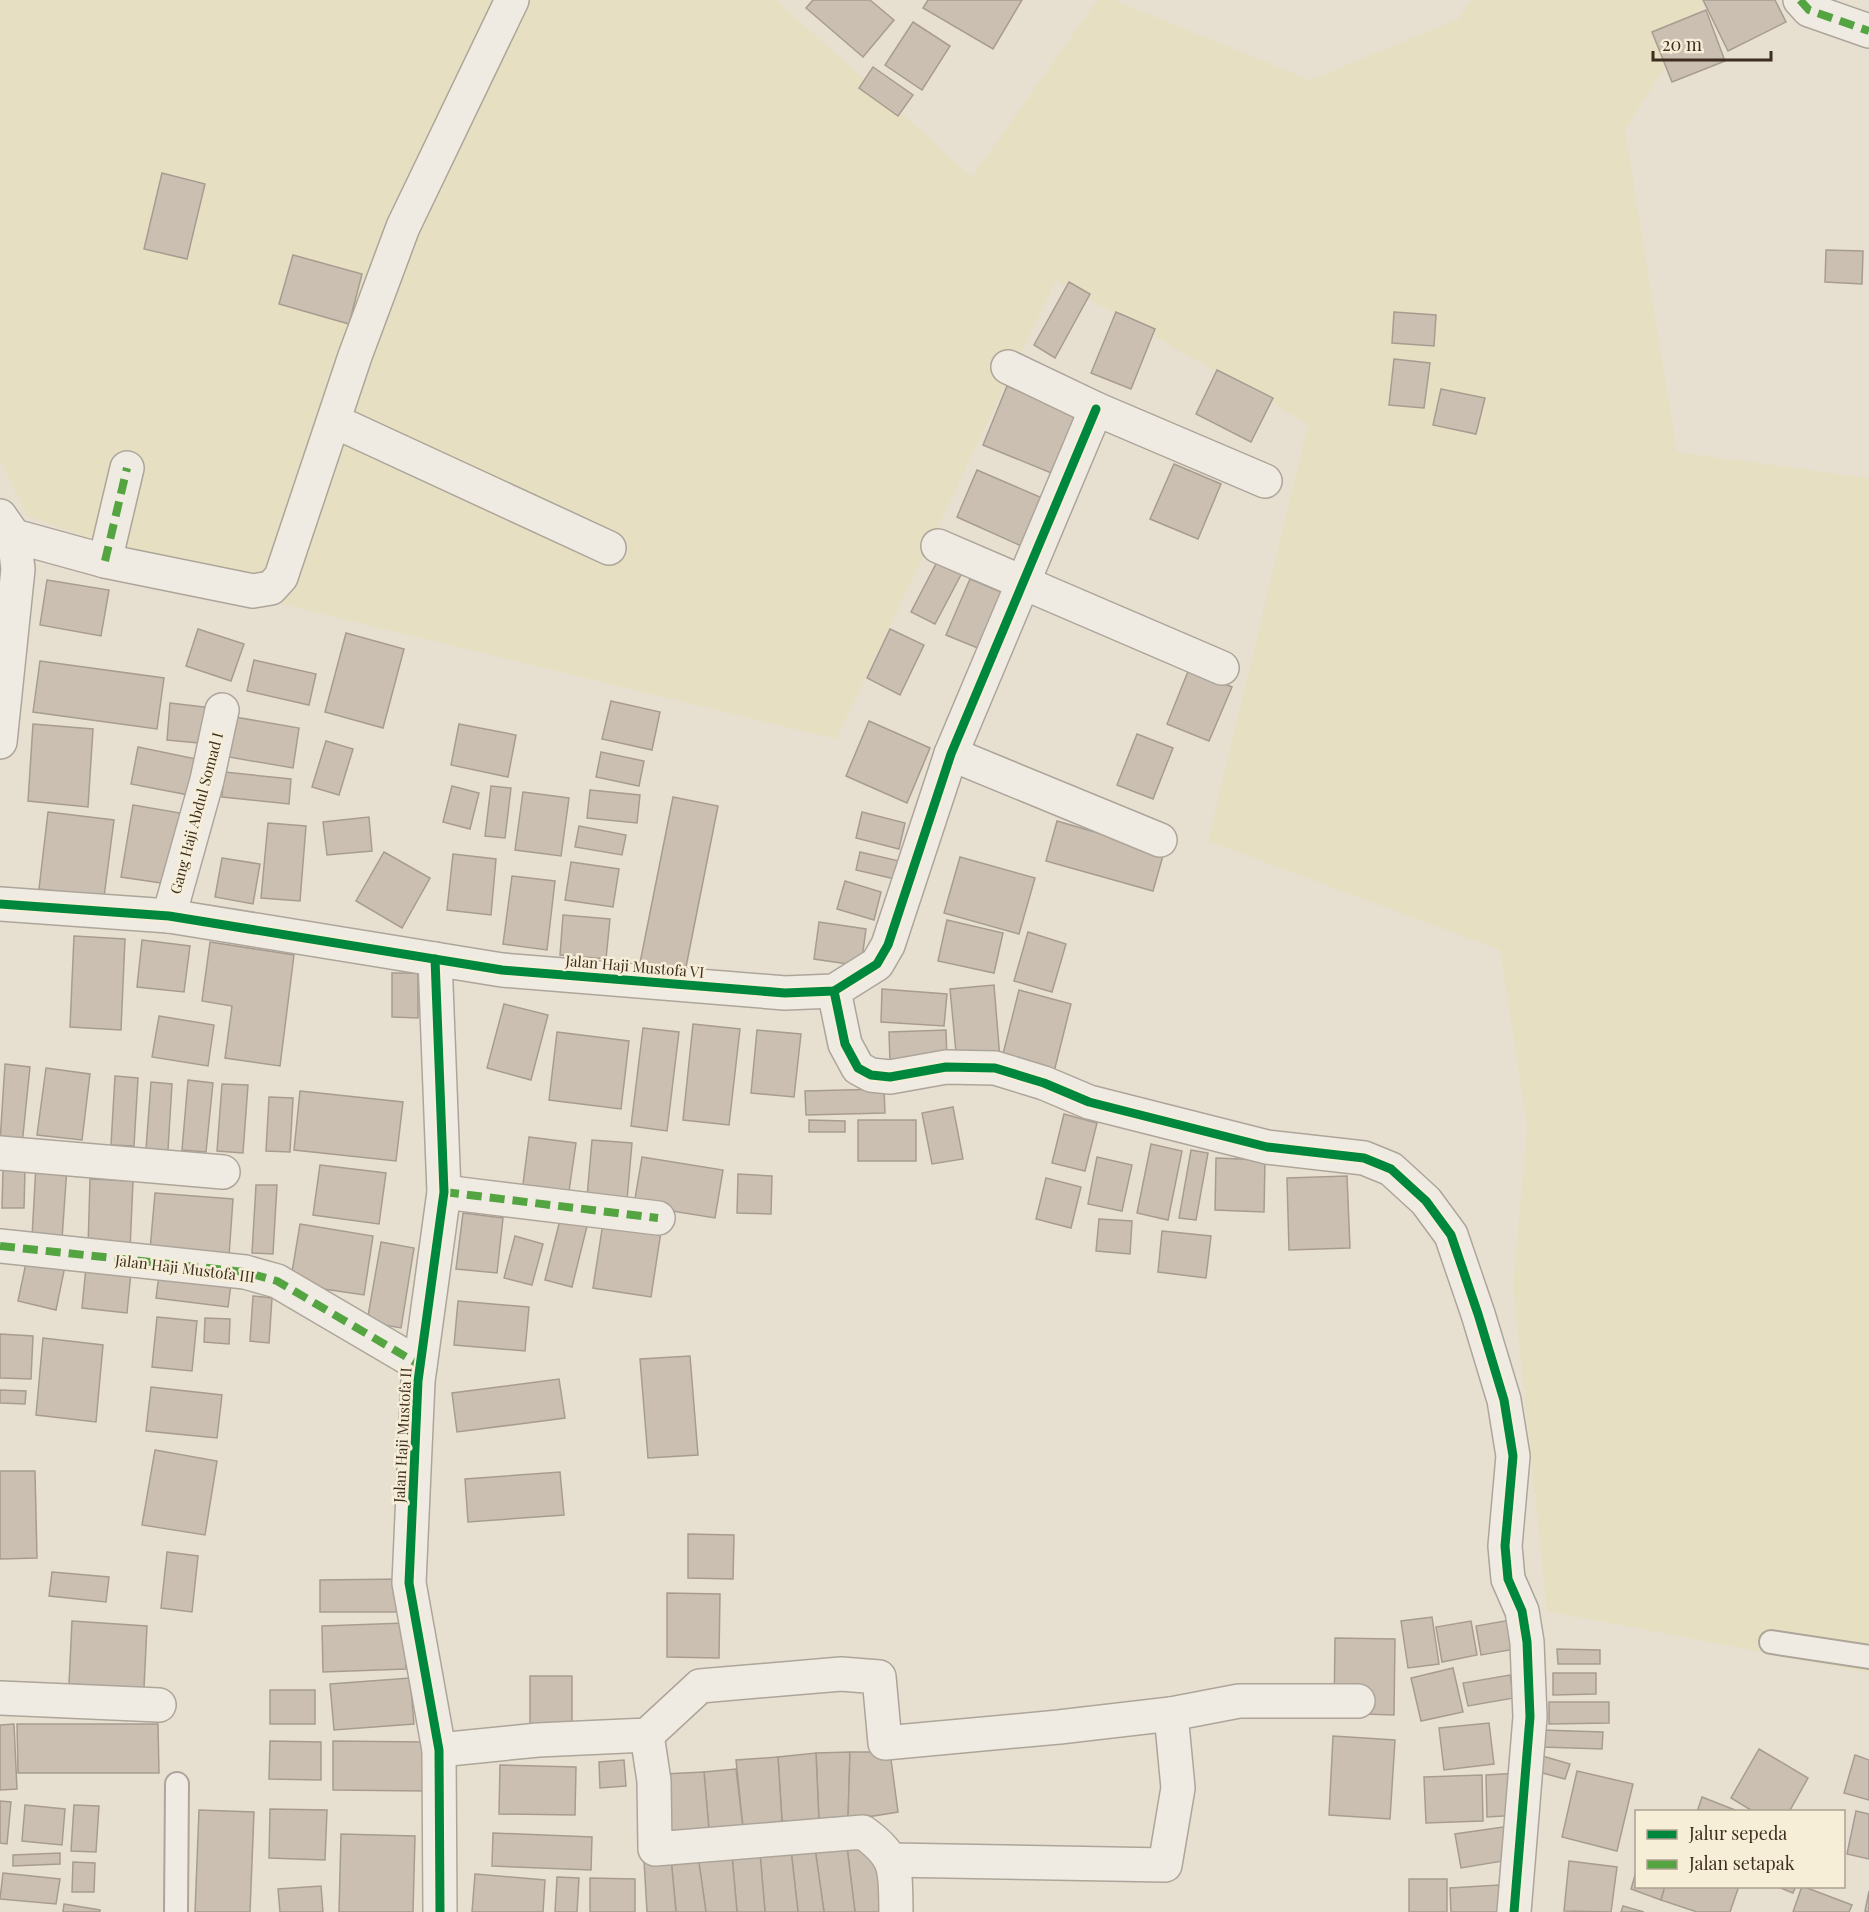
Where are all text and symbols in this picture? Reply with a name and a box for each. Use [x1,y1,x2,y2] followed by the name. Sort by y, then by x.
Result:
[1653,24,1772,62] scale bar
[1662,32,1702,56] text: 20 m
[165,730,227,896] street label: Gang Haji Abdul Somad I
[564,950,705,982] street label: Jalan Haji Mustofa VI
[113,1249,256,1286] street label: Jalan Haji Mustofa III
[388,1367,416,1504] street label: Jalan Haji Mustofa II
[1635,1810,1845,1888] legend
[1688,1821,1787,1845] text: Jalur sepeda
[1688,1851,1795,1875] text: Jalan setapak

